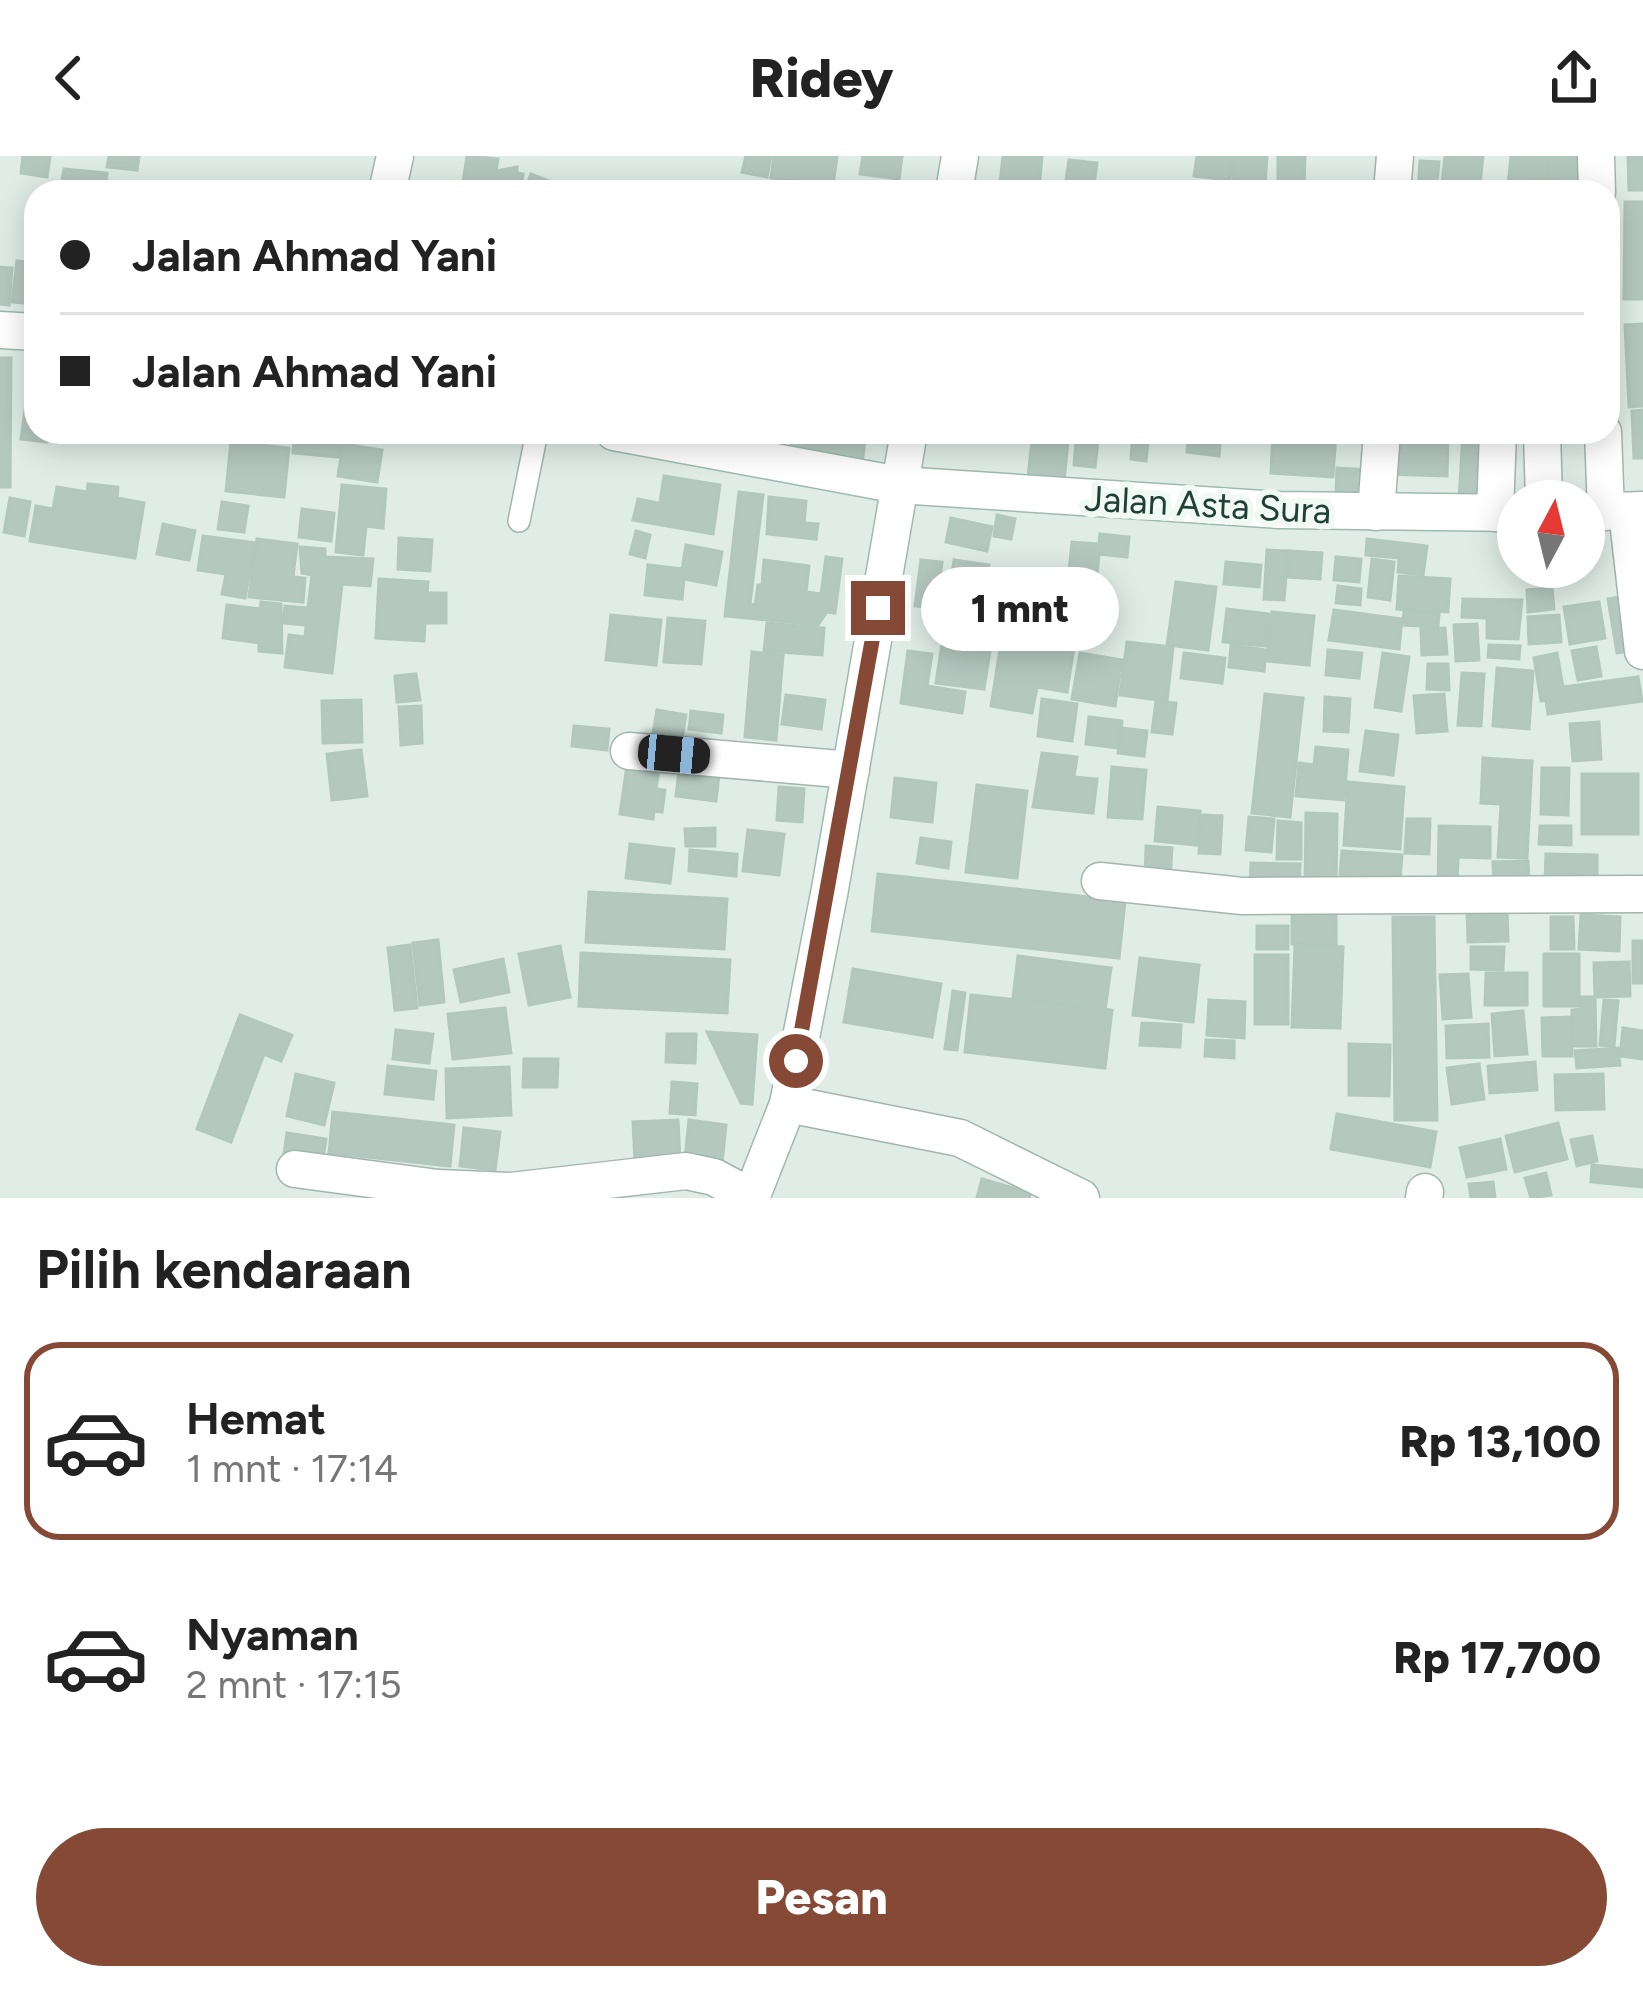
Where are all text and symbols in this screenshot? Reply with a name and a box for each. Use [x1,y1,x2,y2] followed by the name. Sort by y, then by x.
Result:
[36,45,102,111] icon: back
[1541,45,1607,111] icon: share
[750,46,893,111] text: Ridey
[132,228,497,282] text: Jalan Ahmad Yani
[132,344,497,398] text: Jalan Ahmad Yani
[1084,477,1332,532] street label: Jalan Asta Sura
[1497,480,1605,588] north arrow
[1497,480,1605,588] map controls
[920,566,1118,650] callout: 1 mnt
[851,581,905,635] route end
[971,585,1069,632] text: 1 mnt
[637,733,711,775] car
[769,1034,823,1088] route start
[36,1237,412,1302] text: Pilih kendaraan
[42,1387,150,1495] icon: car
[186,1391,326,1445] text: Hemat
[1399,1414,1601,1468] text: Rp 13,100
[186,1445,398,1492] text: 1 mnt · 17:14
[42,1603,150,1711] icon: car
[186,1607,359,1661] text: Nyaman
[1393,1630,1601,1684] text: Rp 17,700
[186,1661,402,1708] text: 2 mnt · 17:15
[36,1828,1607,1966] button: Pesan

